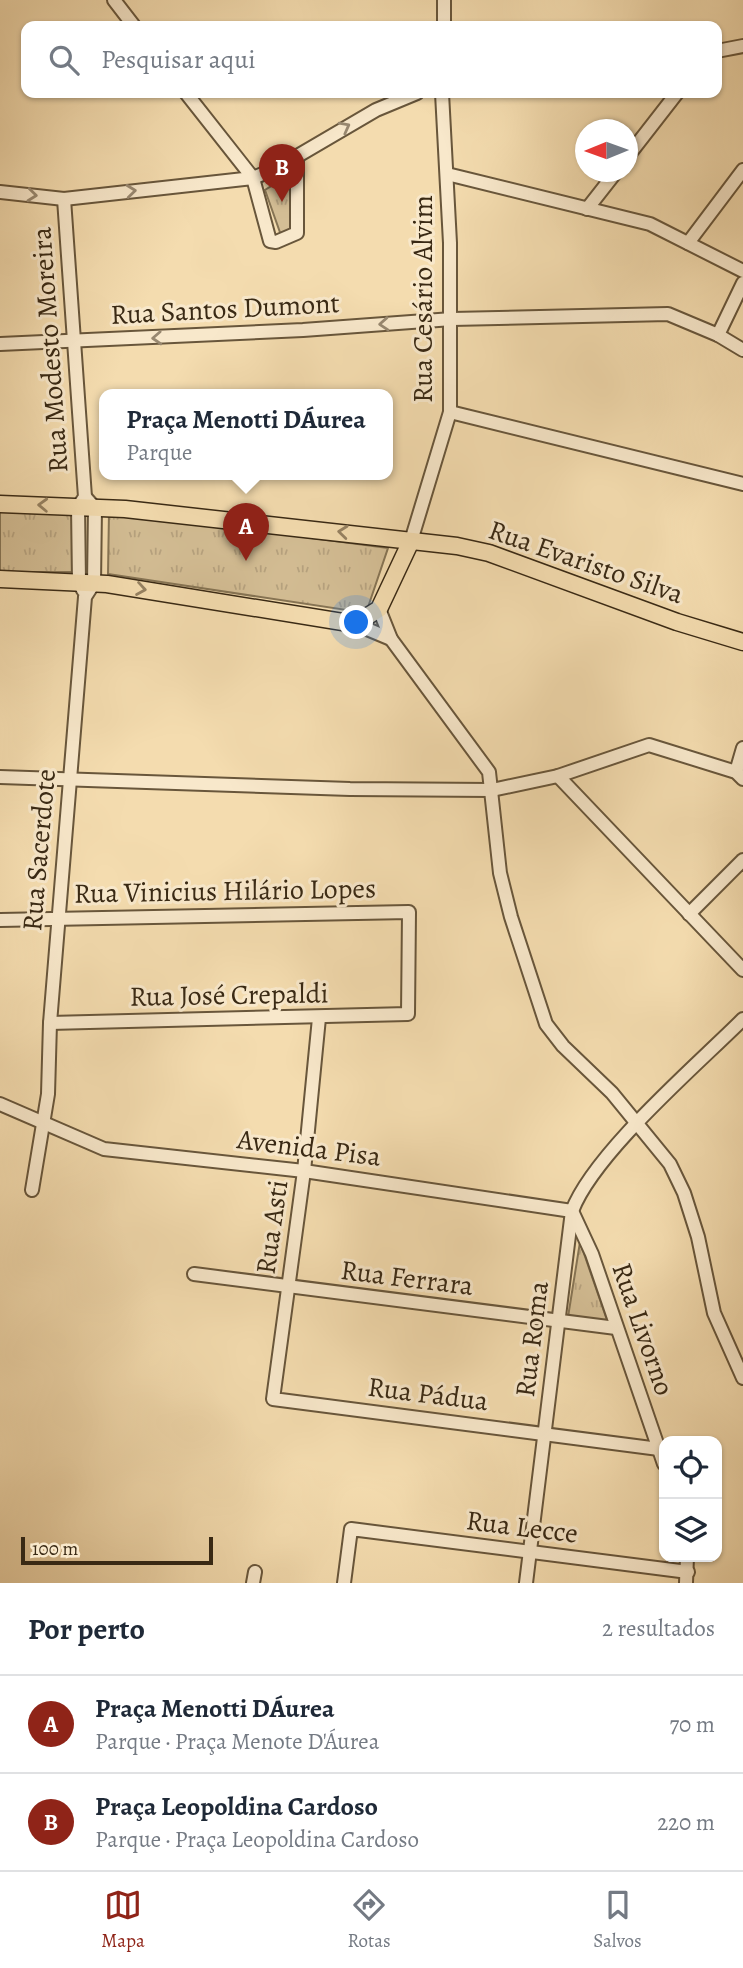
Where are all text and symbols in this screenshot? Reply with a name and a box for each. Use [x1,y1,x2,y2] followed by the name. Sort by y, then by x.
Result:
[21,21,722,98] search box
[45,41,83,79] icon: search
[101,42,256,77] text: Pesquisar aqui
[575,119,638,182] north arrow
[338,122,350,135] one-way arrow
[259,144,305,202] pin: B
[126,184,137,199] one-way arrow
[26,188,38,203] one-way arrow
[404,195,442,403] street label: Rua Cesário Alvim
[22,226,78,474] street label: Rua Modesto Moreira
[109,284,341,334] street label: Rua Santos Dumont
[378,316,389,331] one-way arrow
[151,330,162,345] one-way arrow
[99,389,393,480] popup
[126,402,366,437] text: Praça Menotti DÁurea
[126,437,192,468] text: Parque
[37,498,48,513] one-way arrow
[223,503,269,561] pin: A
[483,511,689,613] street label: Rua Evaristo Silva
[337,524,349,539] one-way arrow
[135,581,147,596] one-way arrow
[339,605,373,639] your location
[13,767,65,933] street label: Rua Sacerdote
[74,869,376,913] street label: Rua Vinicius Hilário Lopes
[129,974,329,1016] street label: Rua José Crepaldi
[234,1120,383,1176] street label: Avenida Pisa
[247,1177,297,1277] street label: Rua Asti
[339,1251,475,1305] street label: Rua Ferrara
[603,1258,683,1400] street label: Rua Livorno
[506,1279,558,1399] street label: Rua Roma
[366,1368,490,1420] street label: Rua Pádua
[659,1436,722,1562] map controls
[659,1436,722,1499] button: locate
[659,1499,722,1562] button: layers
[464,1501,580,1553] street label: Rua Lecce
[21,1534,214,1566] scale bar
[32,1536,78,1562] text: 100 m
[28,1609,145,1649] text: Por perto
[602,1613,715,1644] text: 2 resultados
[95,1691,334,1726] text: Praça Menotti DÁurea
[44,1709,58,1740] text: A
[669,1709,715,1740] text: 70 m
[95,1726,379,1757] text: Parque · Praça Menote D'Áurea
[95,1789,378,1824] text: Praça Leopoldina Cardoso
[44,1807,58,1838] text: B
[657,1807,715,1838] text: 220 m
[95,1824,419,1855] text: Parque · Praça Leopoldina Cardoso
[101,1886,145,1954] tab: Mapa
[347,1886,391,1954] tab: Rotas
[593,1886,642,1954] tab: Salvos

